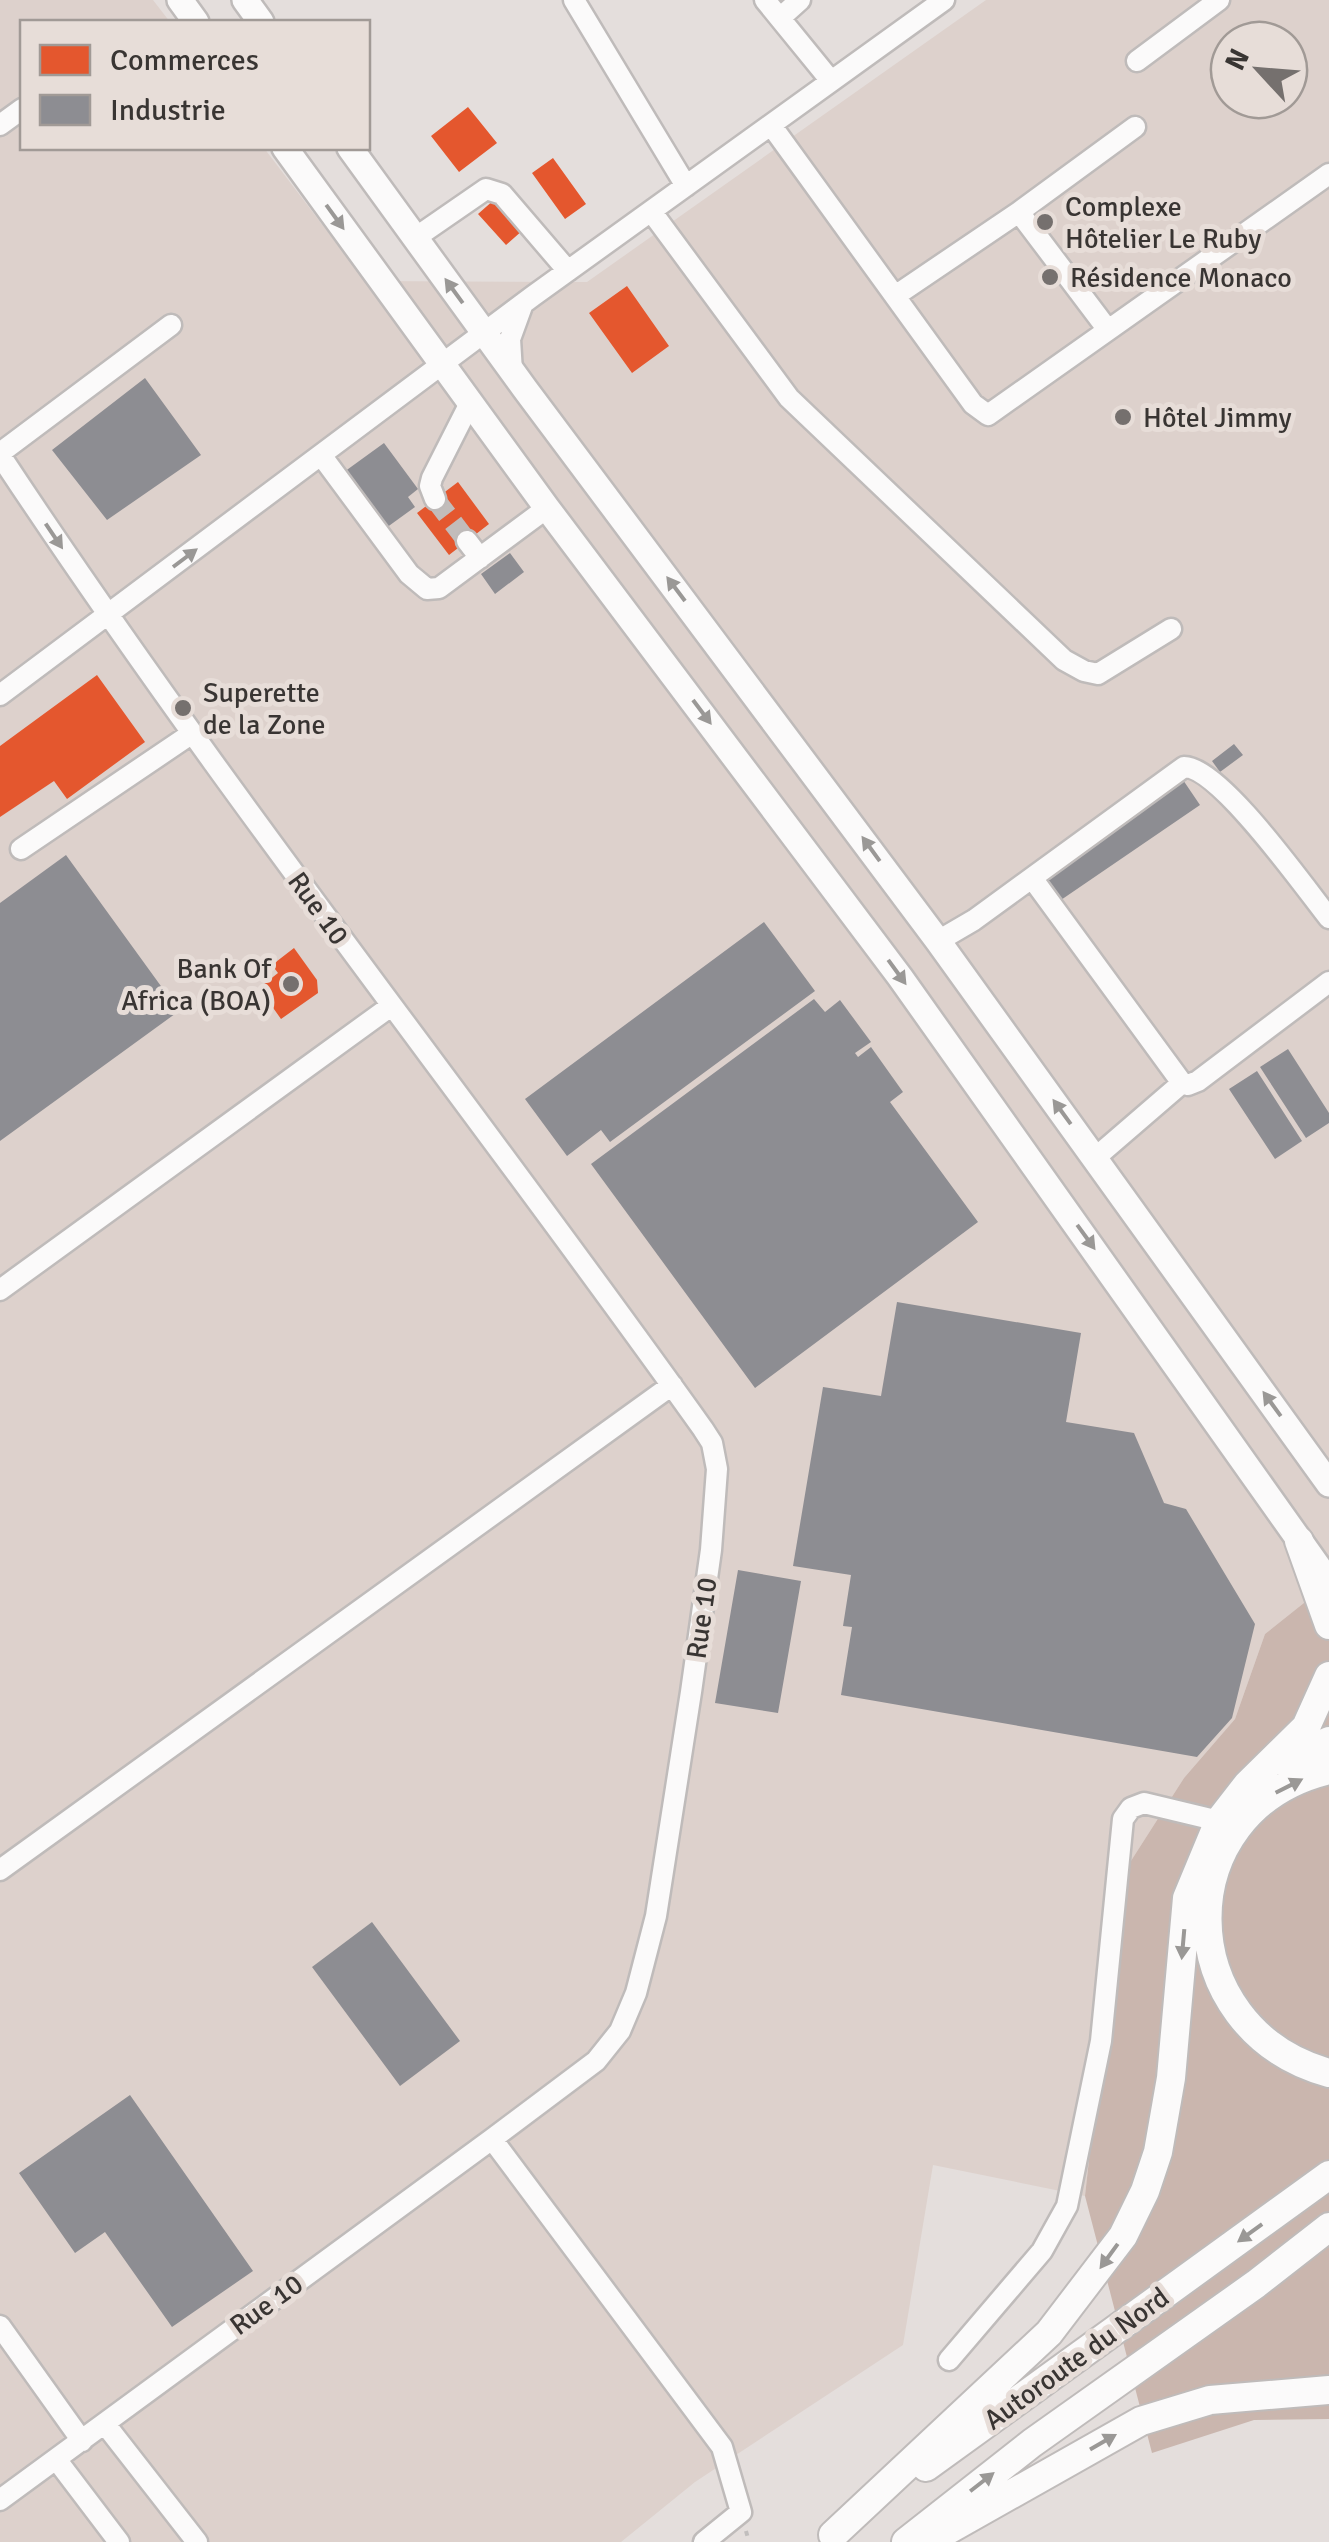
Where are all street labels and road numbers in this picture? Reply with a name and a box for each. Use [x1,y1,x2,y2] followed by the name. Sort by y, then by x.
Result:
[280,865,356,952] street label: Rue 10
[679,1575,725,1661] street label: Rue 10
[223,2267,310,2343] street label: Rue 10
[977,2280,1176,2437] street label: Autoroute du Nord

